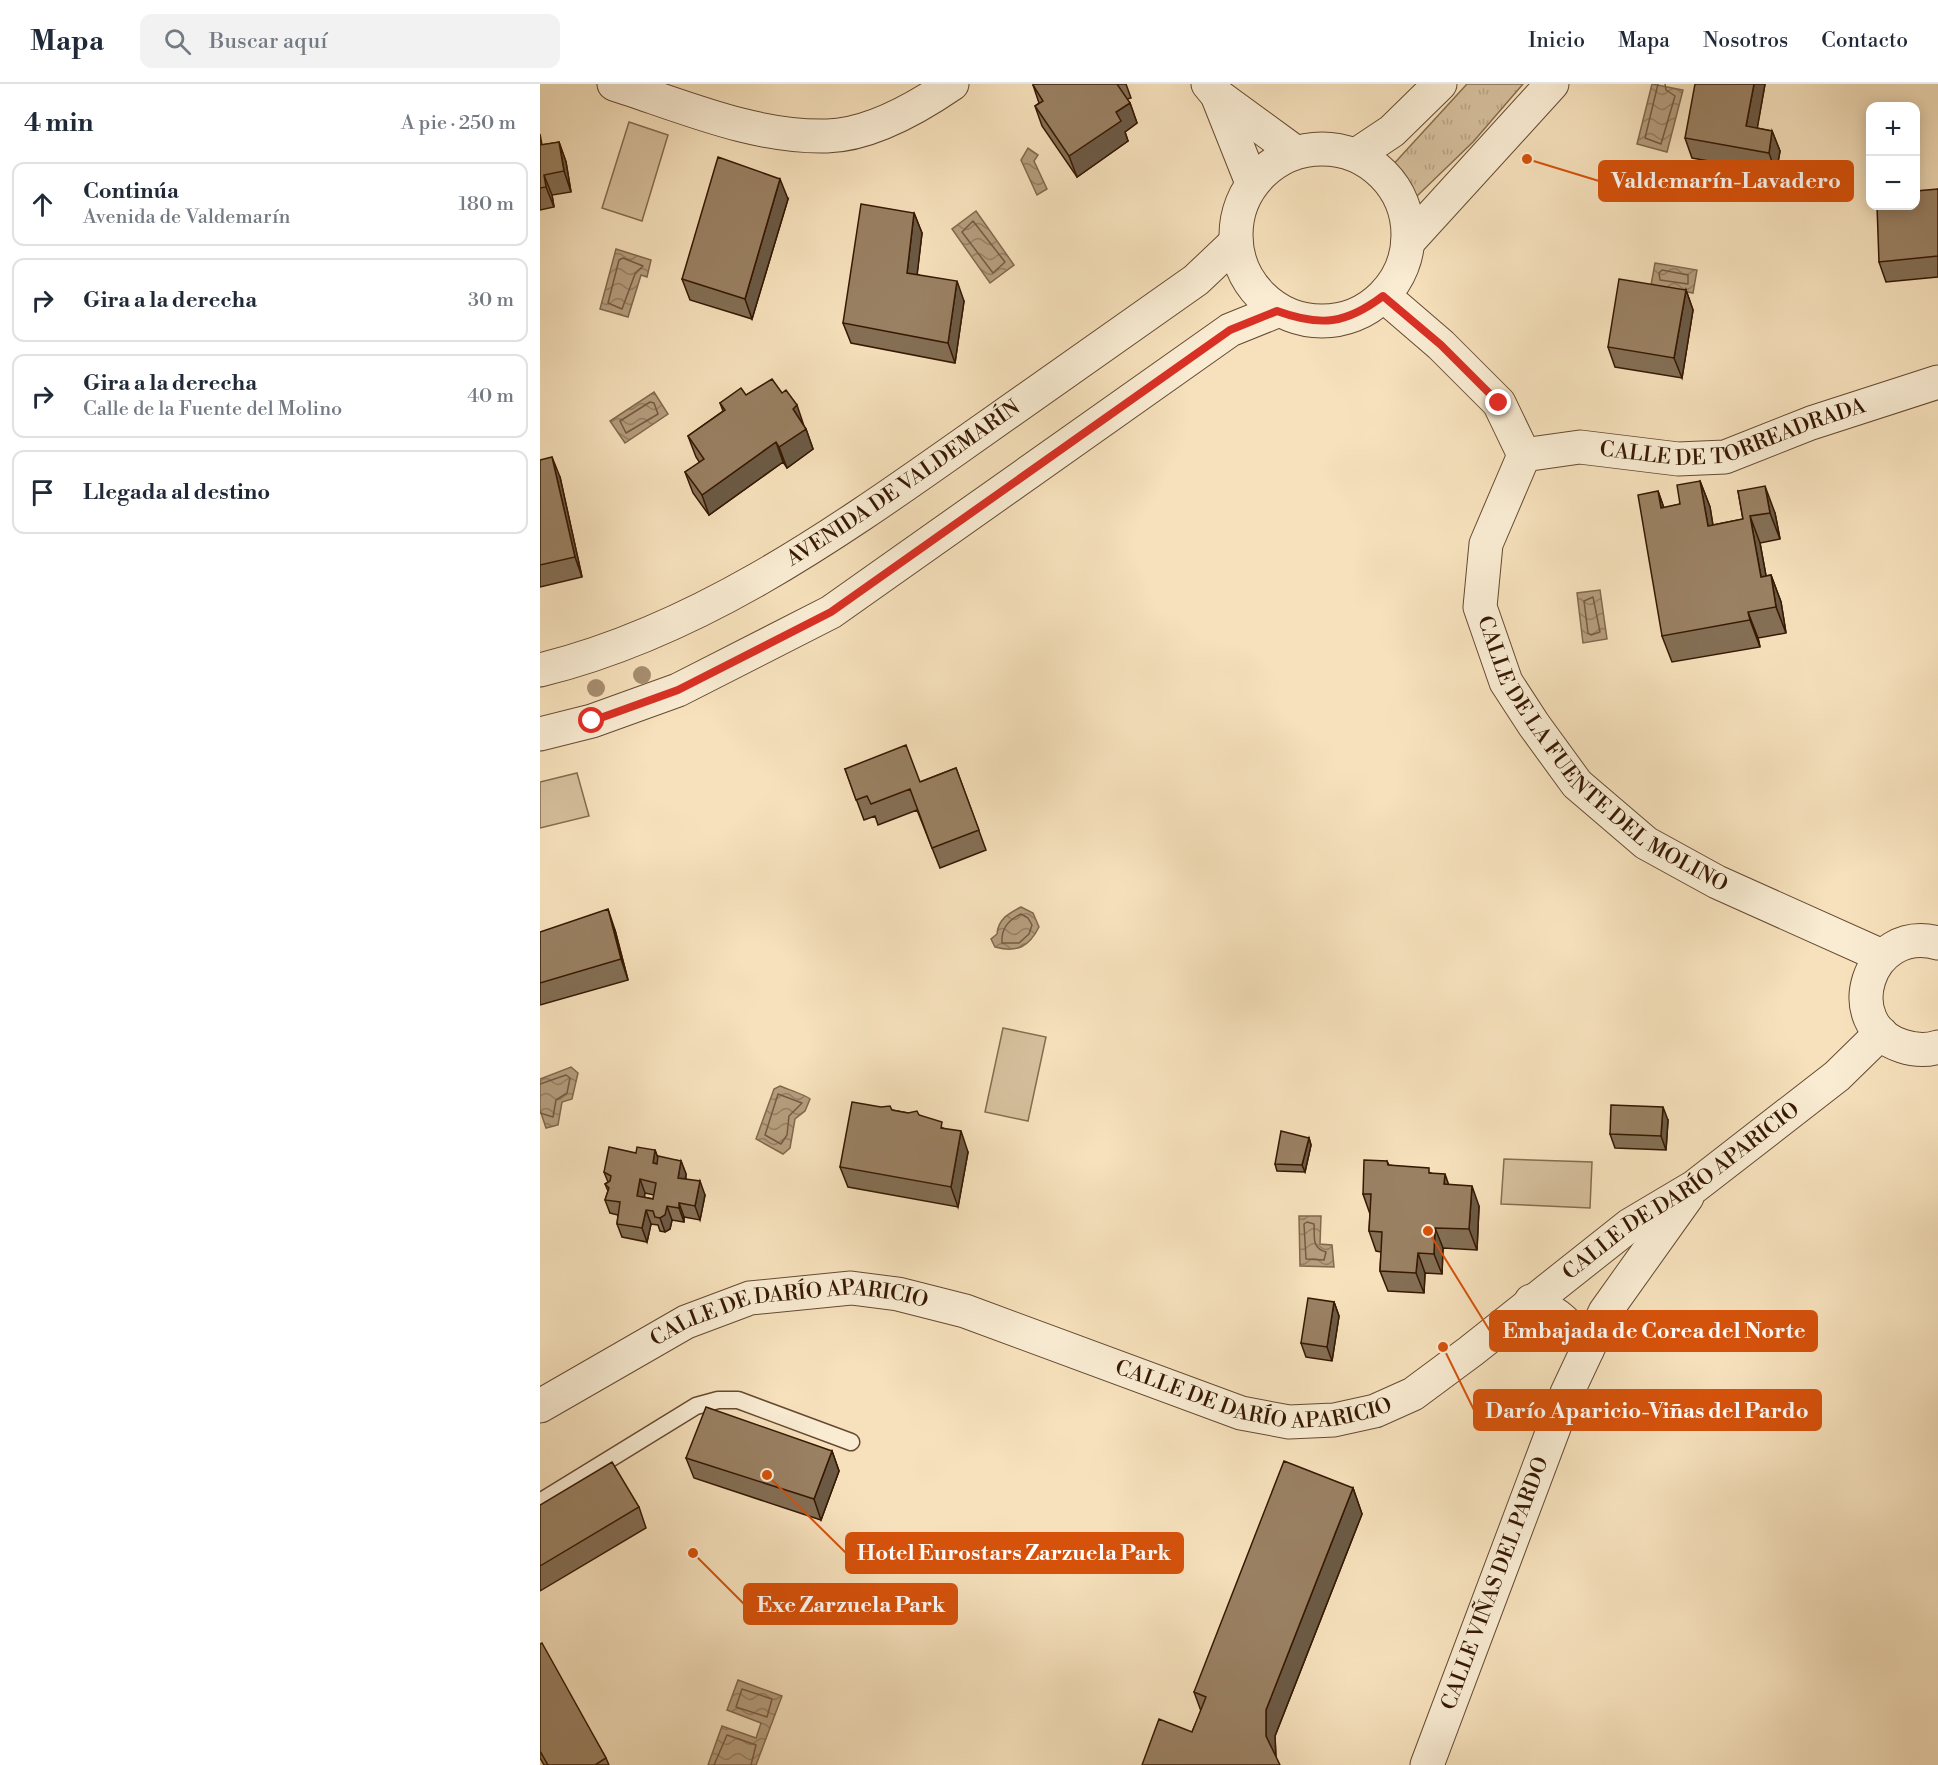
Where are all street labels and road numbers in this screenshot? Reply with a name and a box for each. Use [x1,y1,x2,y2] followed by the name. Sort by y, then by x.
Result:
[1598,393,1870,472] street label: CALLE DE TORREADRADA
[781,395,1026,573] street label: AVENIDA DE VALDEMARÍN
[1471,612,1732,898] street label: CALLE DE LA FUENTE DEL MOLINO
[1558,1097,1805,1286] street label: CALLE DE DARÍO APARICIO
[646,1275,931,1353] street label: CALLE DE DARÍO APARICIO
[1111,1355,1396,1435] street label: CALLE DE DARÍO APARICIO
[1436,1453,1555,1714] street label: CALLE VIÑAS DEL PARDO

